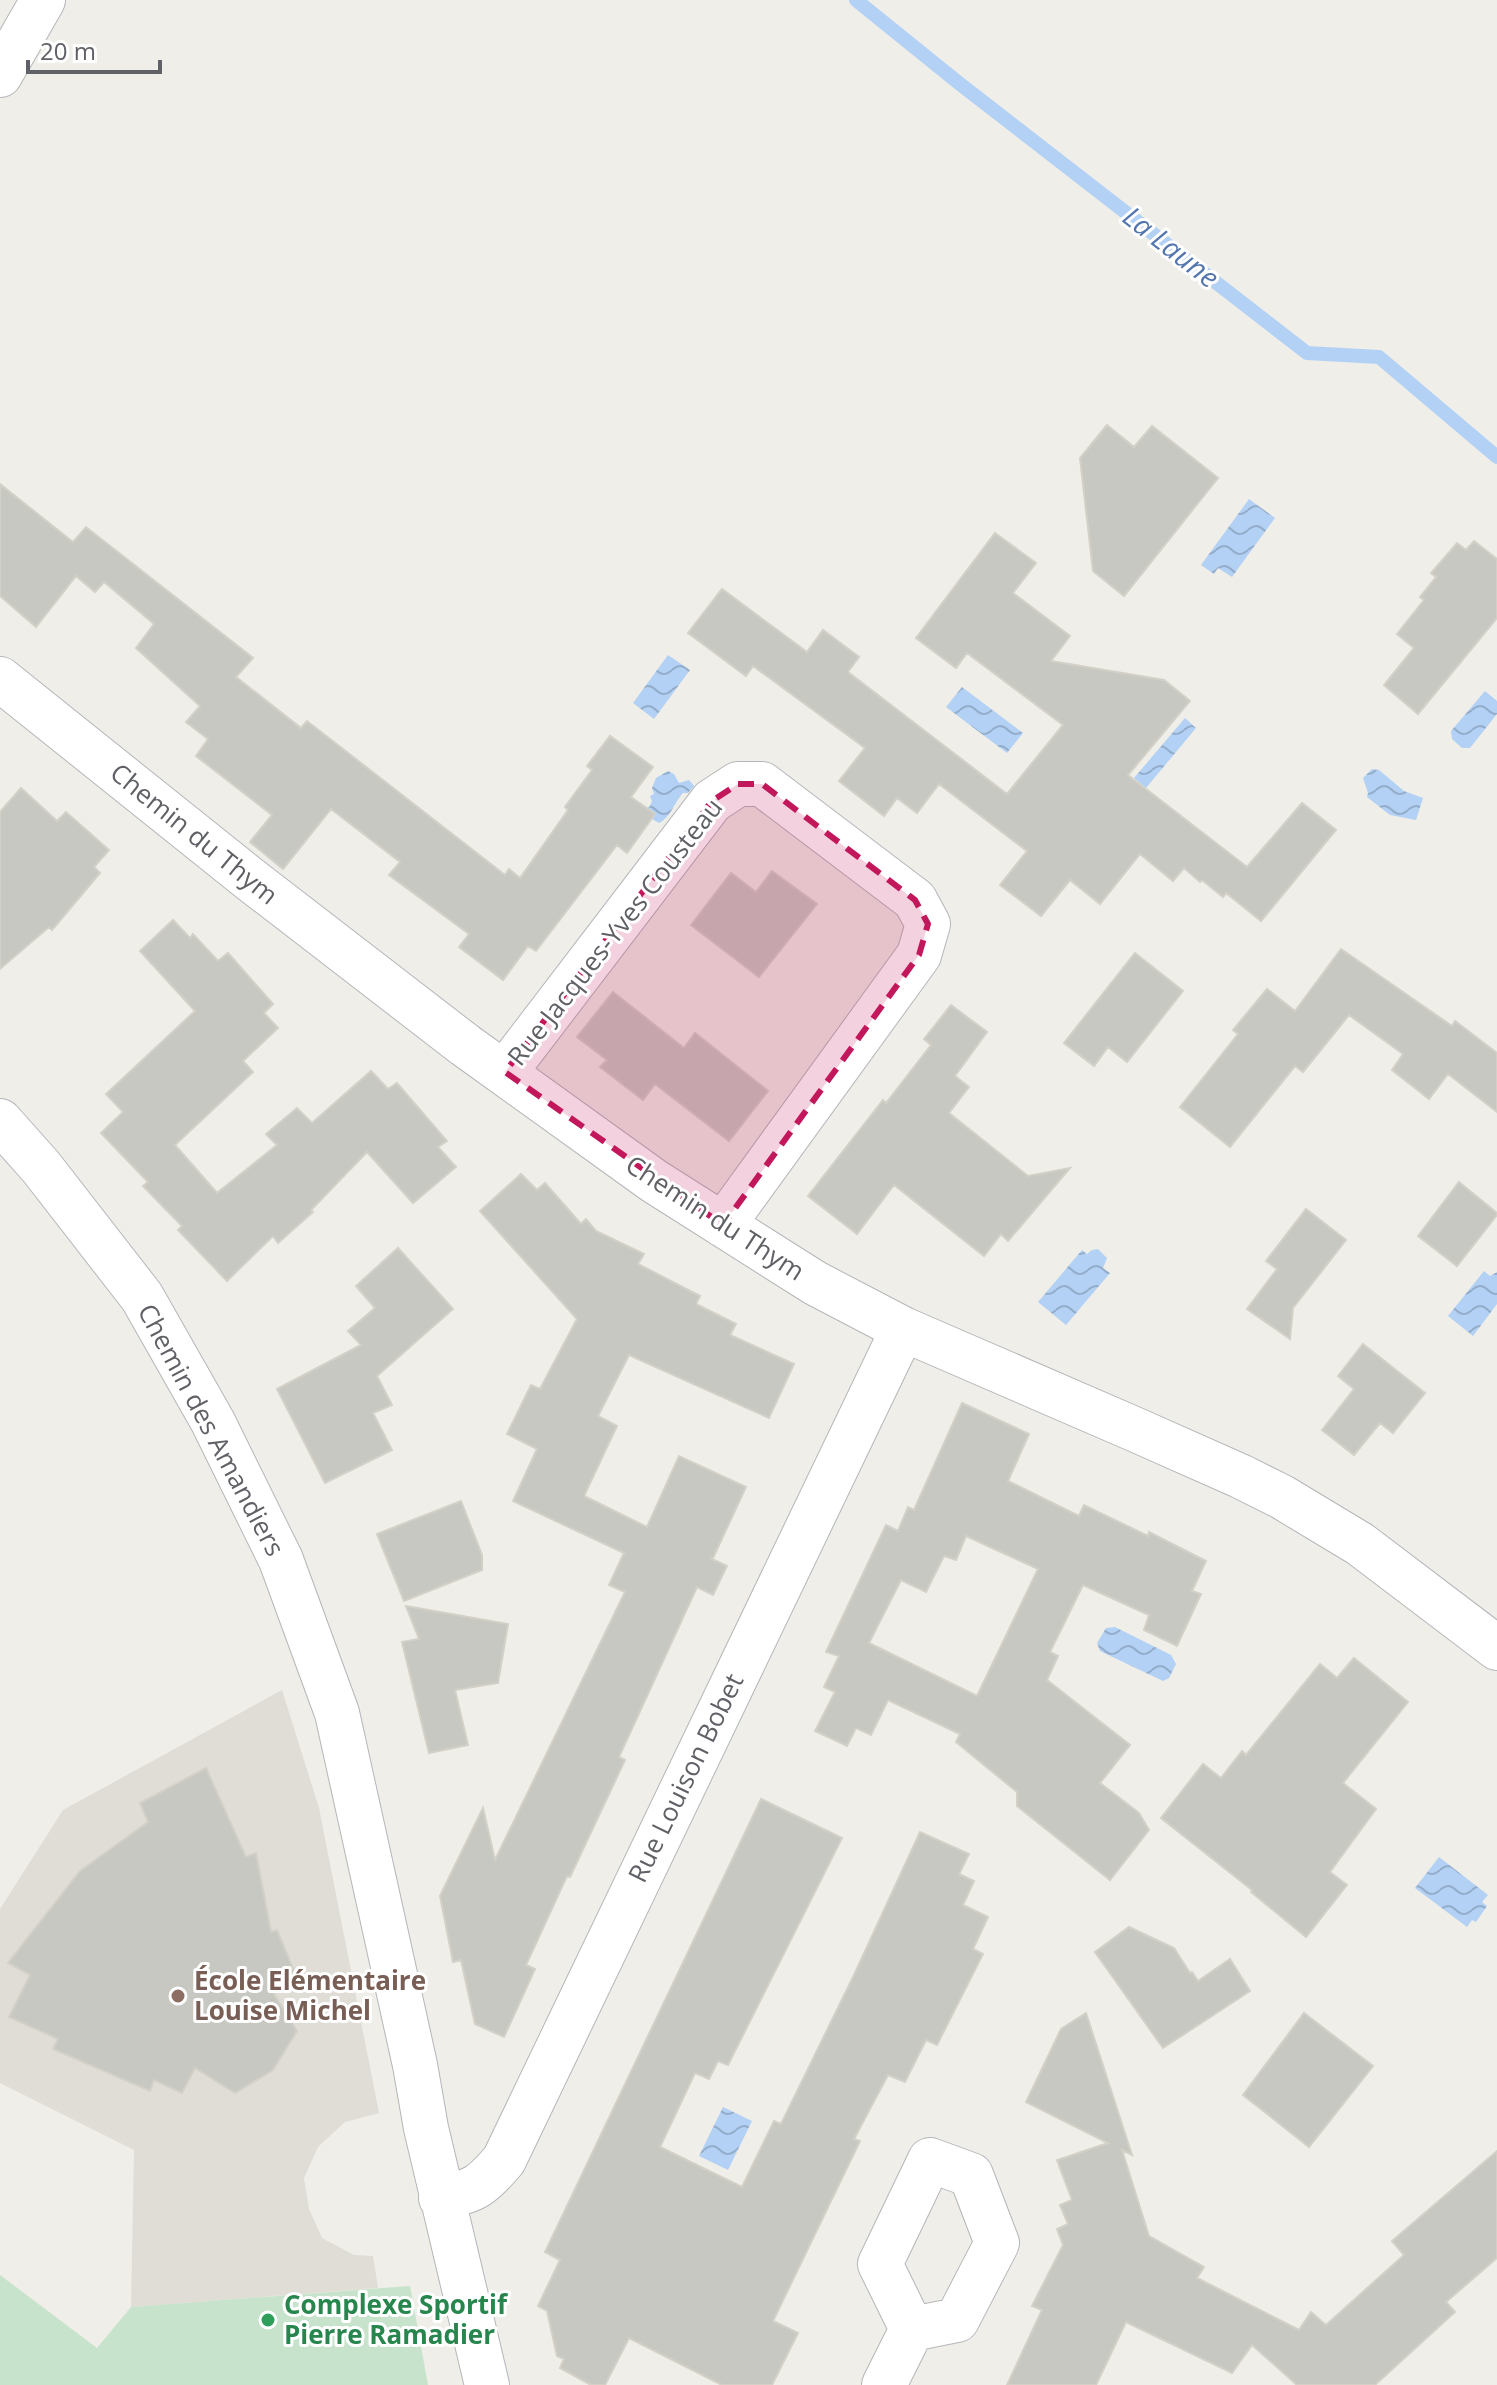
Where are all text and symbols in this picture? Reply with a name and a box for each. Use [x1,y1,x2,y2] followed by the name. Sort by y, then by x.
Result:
[28,24,160,74] scale bar
[40,34,96,67] text: 20 m
[1116,197,1227,296] water label: La Laune
[103,754,286,912] street label: Chemin du Thym
[498,790,730,1073] street label: Rue Jacques-Yves Cousteau
[619,1146,812,1288] street label: Chemin du Thym
[130,1297,294,1562] street label: Chemin des Amandiers
[619,1667,751,1888] street label: Rue Louison Bobet
[194,1962,426,2028] place label: École Elémentaire Louise Michel
[169,1987,187,2005] marker: École Elémentaire Louise Michel
[284,2286,509,2352] place label: Complexe Sportif Pierre Ramadier
[259,2311,277,2329] marker: Complexe Sportif Pierre Ramadier

